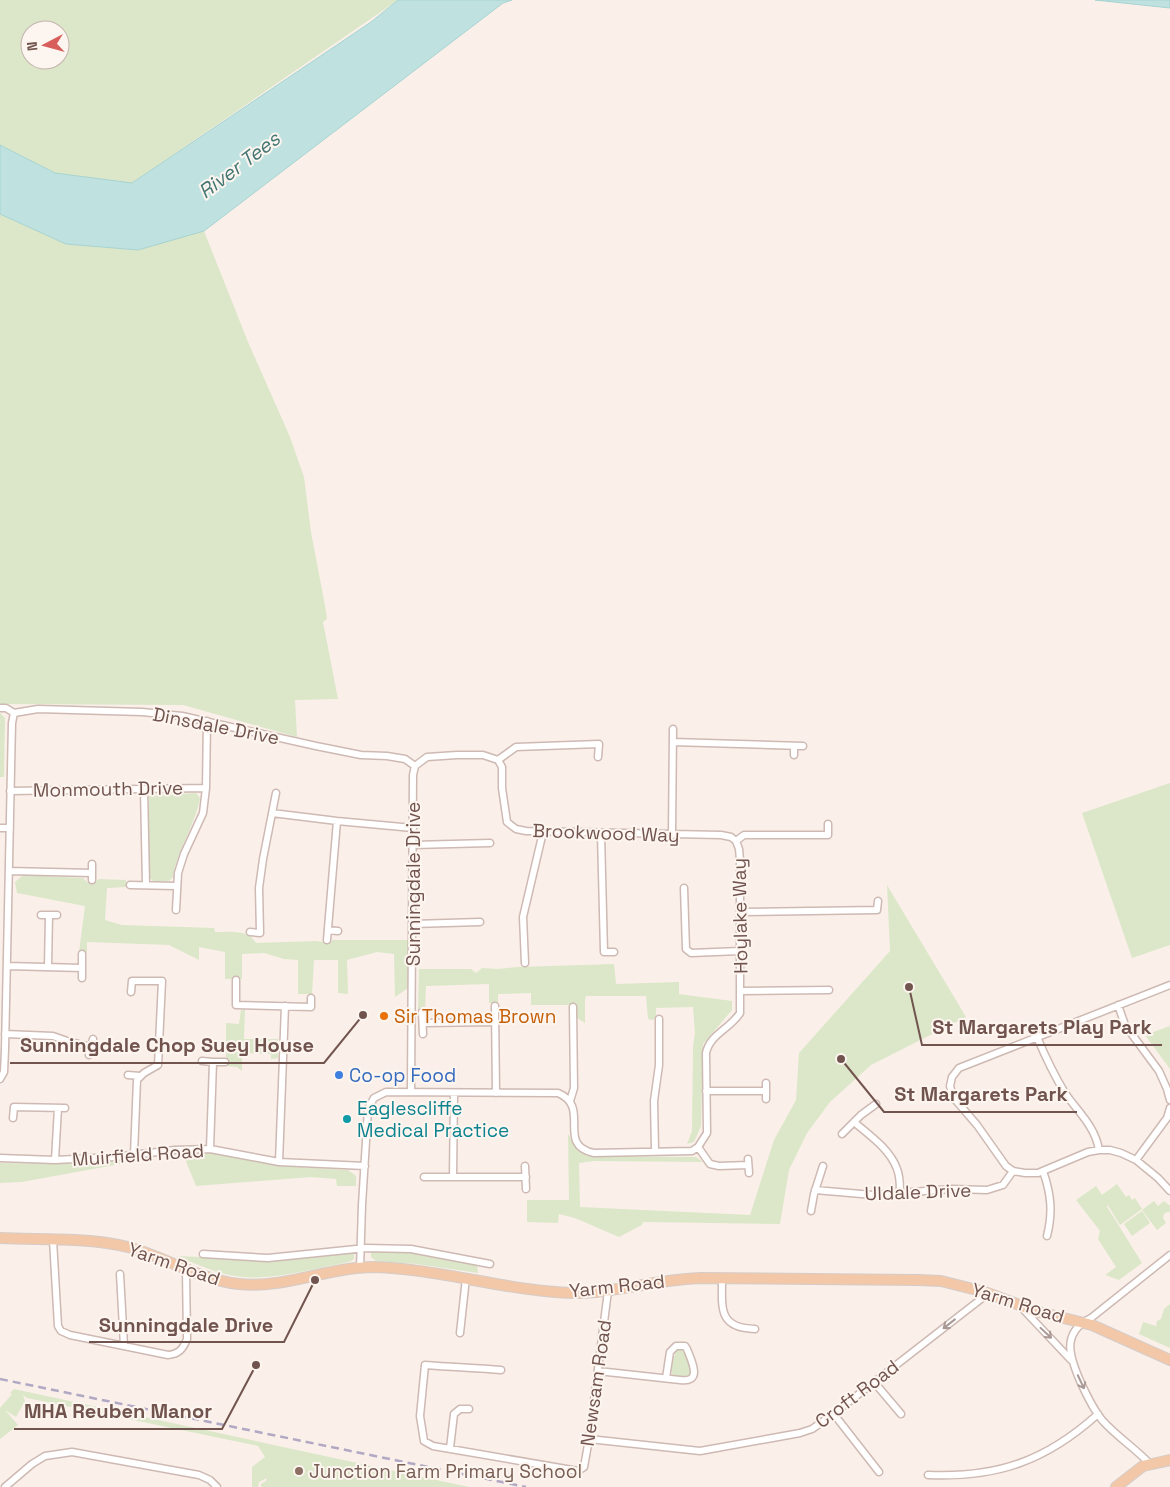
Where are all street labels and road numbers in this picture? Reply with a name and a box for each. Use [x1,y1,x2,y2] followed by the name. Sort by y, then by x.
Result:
[151,701,281,751] street label: Dinsdale Drive
[33,775,183,803] street label: Monmouth Drive
[401,802,426,966] street label: Sunningdale Drive
[532,818,680,848] street label: Brookwood Way
[726,858,754,974] street label: Hoylake Way
[71,1138,205,1172] street label: Muirfield Road
[864,1178,972,1206] street label: Uldale Drive
[125,1237,223,1291] street label: Yarm Road
[568,1269,666,1303] street label: Yarm Road
[968,1277,1068,1329] street label: Yarm Road
[575,1318,617,1448] street label: Newsam Road
[810,1354,904,1434] street label: Croft Road

